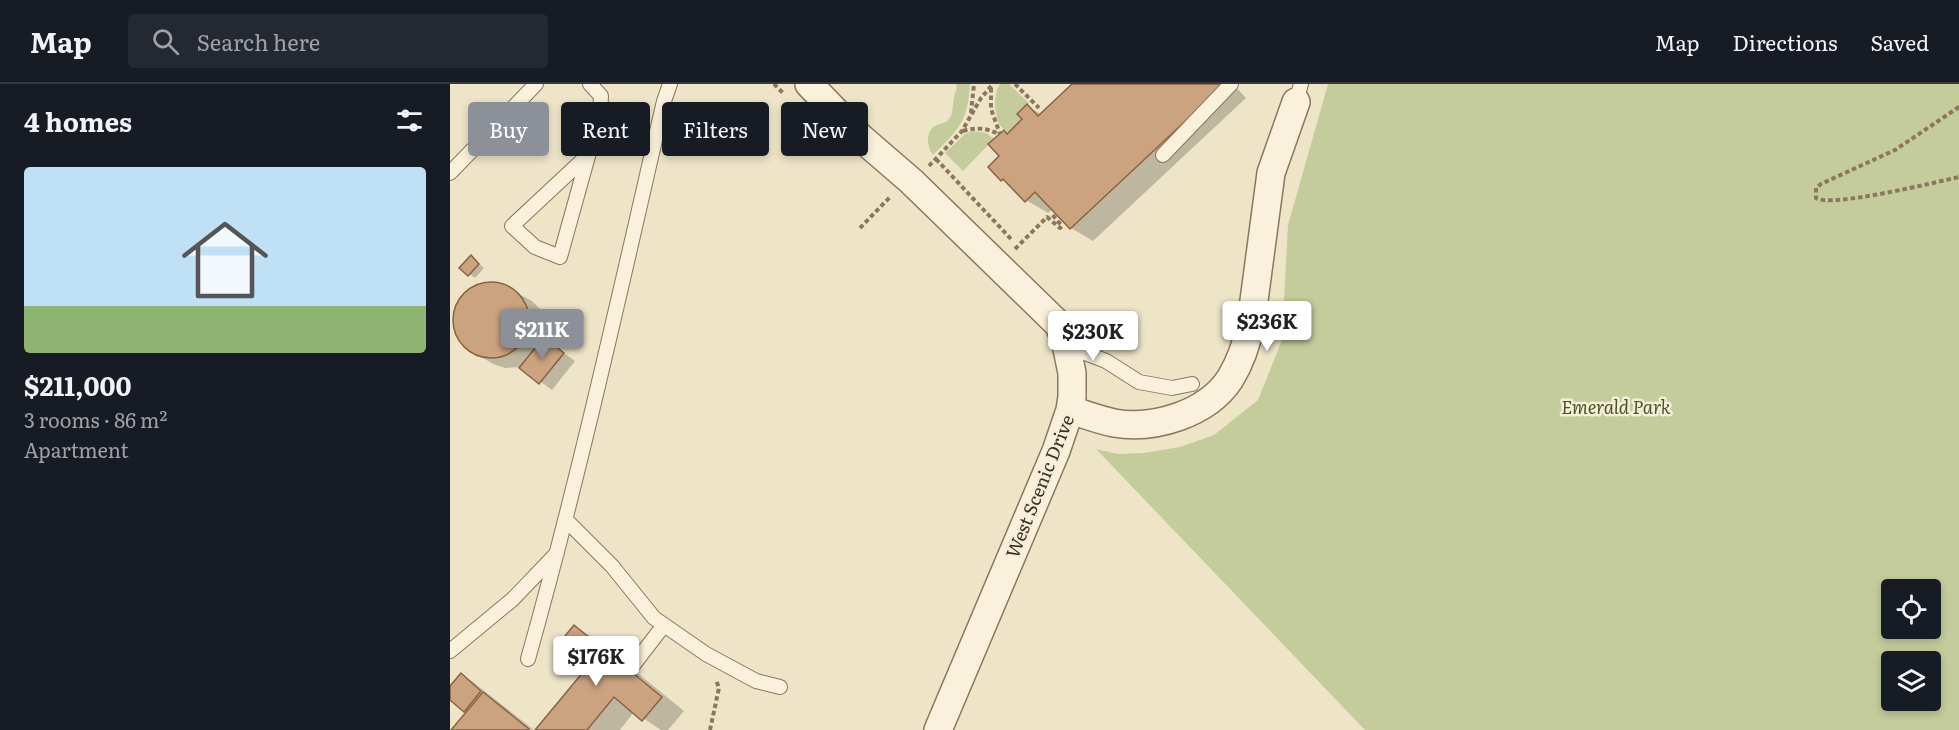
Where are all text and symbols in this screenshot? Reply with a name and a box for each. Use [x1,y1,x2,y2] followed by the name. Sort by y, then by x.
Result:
[128,14,548,68] search box
[30,20,92,62] text: Map
[149,25,182,58] icon: search
[197,25,320,58] text: Search here
[1655,26,1700,57] text: Map
[1733,26,1838,57] text: Directions
[1871,26,1929,57] text: Saved
[24,101,132,140] text: 4 homes
[468,102,549,156] chip: Buy
[561,102,650,156] chip: Rent
[662,102,769,156] chip: Filters
[781,102,868,156] chip: New
[393,104,426,137] icon: filters
[171,206,279,314] icon: home
[1225,301,1309,352] pin: $236K
[1236,305,1298,335] text: $236K
[500,309,584,360] pin: $211K
[1051,311,1135,362] pin: $230K
[515,313,569,343] text: $211K
[1062,315,1124,345] text: $230K
[24,365,131,404] text: $211,000
[1561,393,1671,420] park label: Emerald Park
[24,404,167,434] text: 3 rooms · 86 m²
[998,410,1080,562] street label: West Scenic Drive
[24,434,129,464] text: Apartment
[1881,579,1941,711] map controls
[1881,579,1941,639] button: locate
[554,636,638,687] pin: $176K
[567,640,625,670] text: $176K
[1881,651,1941,711] button: layers

